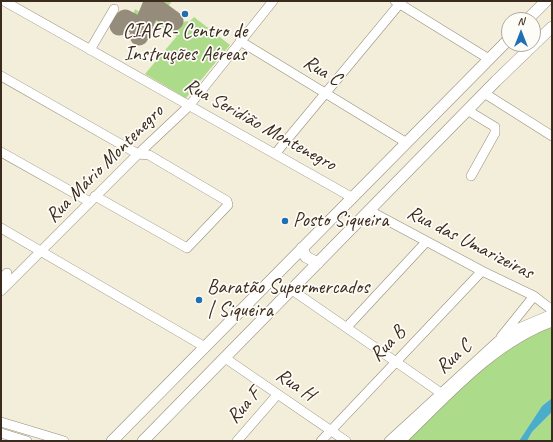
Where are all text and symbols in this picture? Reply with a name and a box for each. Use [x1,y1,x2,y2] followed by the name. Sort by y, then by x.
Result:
[180,9,190,19] marker: CIAER- Centro de Instruções Aéreas
[501,12,541,52] north arrow
[518,14,524,28] text: N
[123,20,247,67] place label: CIAER- Centro de Instruções Aéreas
[299,50,345,92] street label: Rua C
[180,73,340,177] street label: Rua Seridião Montenegro
[41,100,169,228] street label: Rua Mário Montenegro
[403,201,537,285] street label: Rua das Umarizeiras
[293,209,388,233] place label: Posto Siqueira
[280,216,290,226] marker: Posto Siqueira
[207,276,369,323] place label: Baratão Supermercados | Siqueira
[194,295,204,305] marker: Baratão Supermercados | Siqueira
[365,321,411,367] street label: Rua B
[431,335,477,379] street label: Rua C
[271,363,319,407] street label: Rua H
[222,383,266,429] street label: Rua F

